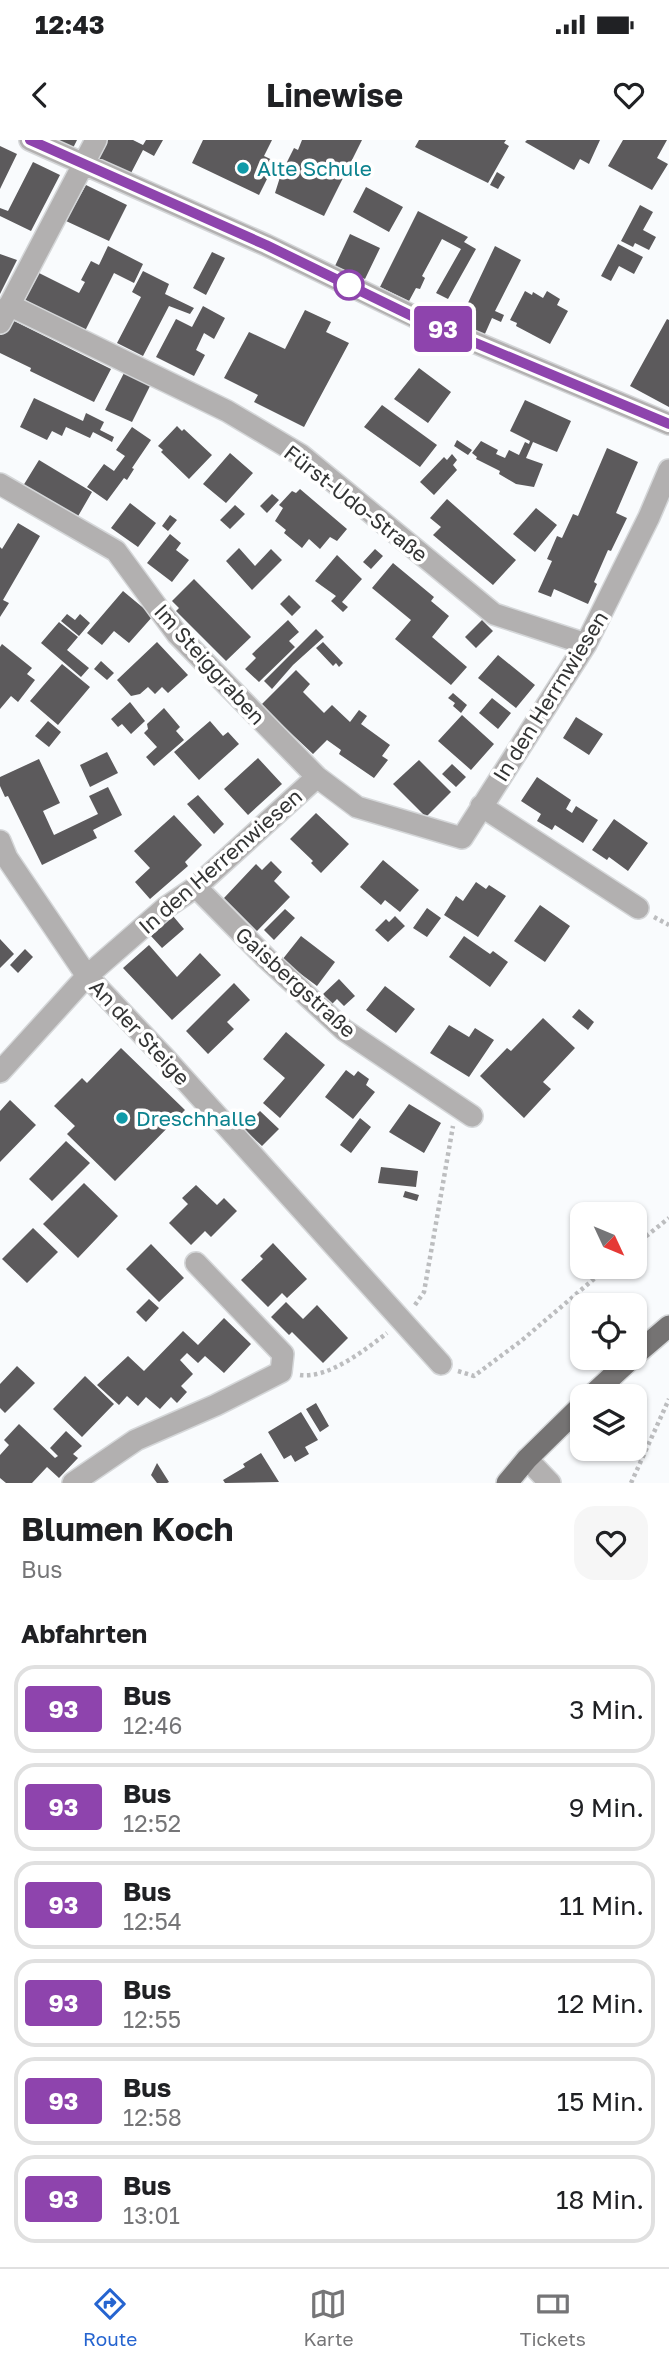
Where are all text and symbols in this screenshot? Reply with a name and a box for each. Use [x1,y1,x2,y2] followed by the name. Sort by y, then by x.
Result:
[35,9,105,40] text: 12:43
[21,76,59,114] icon: back
[266,76,403,114] text: Linewise
[610,76,648,114] icon: heart
[257,155,372,181] place label: Alte Schule
[235,160,251,176] marker: Alte Schule
[334,270,364,300] unlabelled marker
[412,306,474,352] line badge: 93
[428,314,458,343] text: 93
[279,439,433,567] street label: Fürst-Udo-Straße
[149,598,271,730] street label: Im Steiggraben
[487,606,613,786] street label: In den Herrnwiesen
[133,783,307,939] street label: In den Herrenwiesen
[230,921,362,1043] street label: Gaisbergstraße
[84,974,196,1090] street label: An der Steige
[136,1105,257,1131] place label: Dreschhalle
[114,1110,130,1126] marker: Dreschhalle
[570,1202,648,1279] north arrow
[570,1202,647,1461] map controls
[570,1293,647,1370] button: locate
[570,1384,647,1461] button: layers
[574,1506,648,1580] button: heart
[21,1509,234,1548] text: Blumen Koch
[21,1555,63,1583] text: Bus
[21,1618,147,1649] text: Abfahrten
[123,1680,171,1711] text: Bus
[49,1694,78,1723] text: 93
[569,1694,644,1725] text: 3 Min.
[123,1711,182,1739] text: 12:46
[123,1778,171,1809] text: Bus
[49,1792,78,1821] text: 93
[569,1792,644,1823] text: 9 Min.
[123,1809,181,1837] text: 12:52
[123,1876,171,1907] text: Bus
[49,1890,78,1919] text: 93
[559,1890,644,1921] text: 11 Min.
[123,1907,182,1935] text: 12:54
[123,1974,171,2005] text: Bus
[49,1988,78,2017] text: 93
[557,1988,644,2019] text: 12 Min.
[123,2005,181,2033] text: 12:55
[123,2072,171,2103] text: Bus
[49,2086,78,2115] text: 93
[557,2086,644,2117] text: 15 Min.
[123,2103,182,2131] text: 12:58
[123,2170,171,2201] text: Bus
[49,2184,78,2213] text: 93
[556,2184,644,2215] text: 18 Min.
[123,2201,180,2229] text: 13:01
[83,2285,137,2350] tab: Route
[303,2285,354,2350] tab: Karte
[520,2285,586,2350] tab: Tickets

